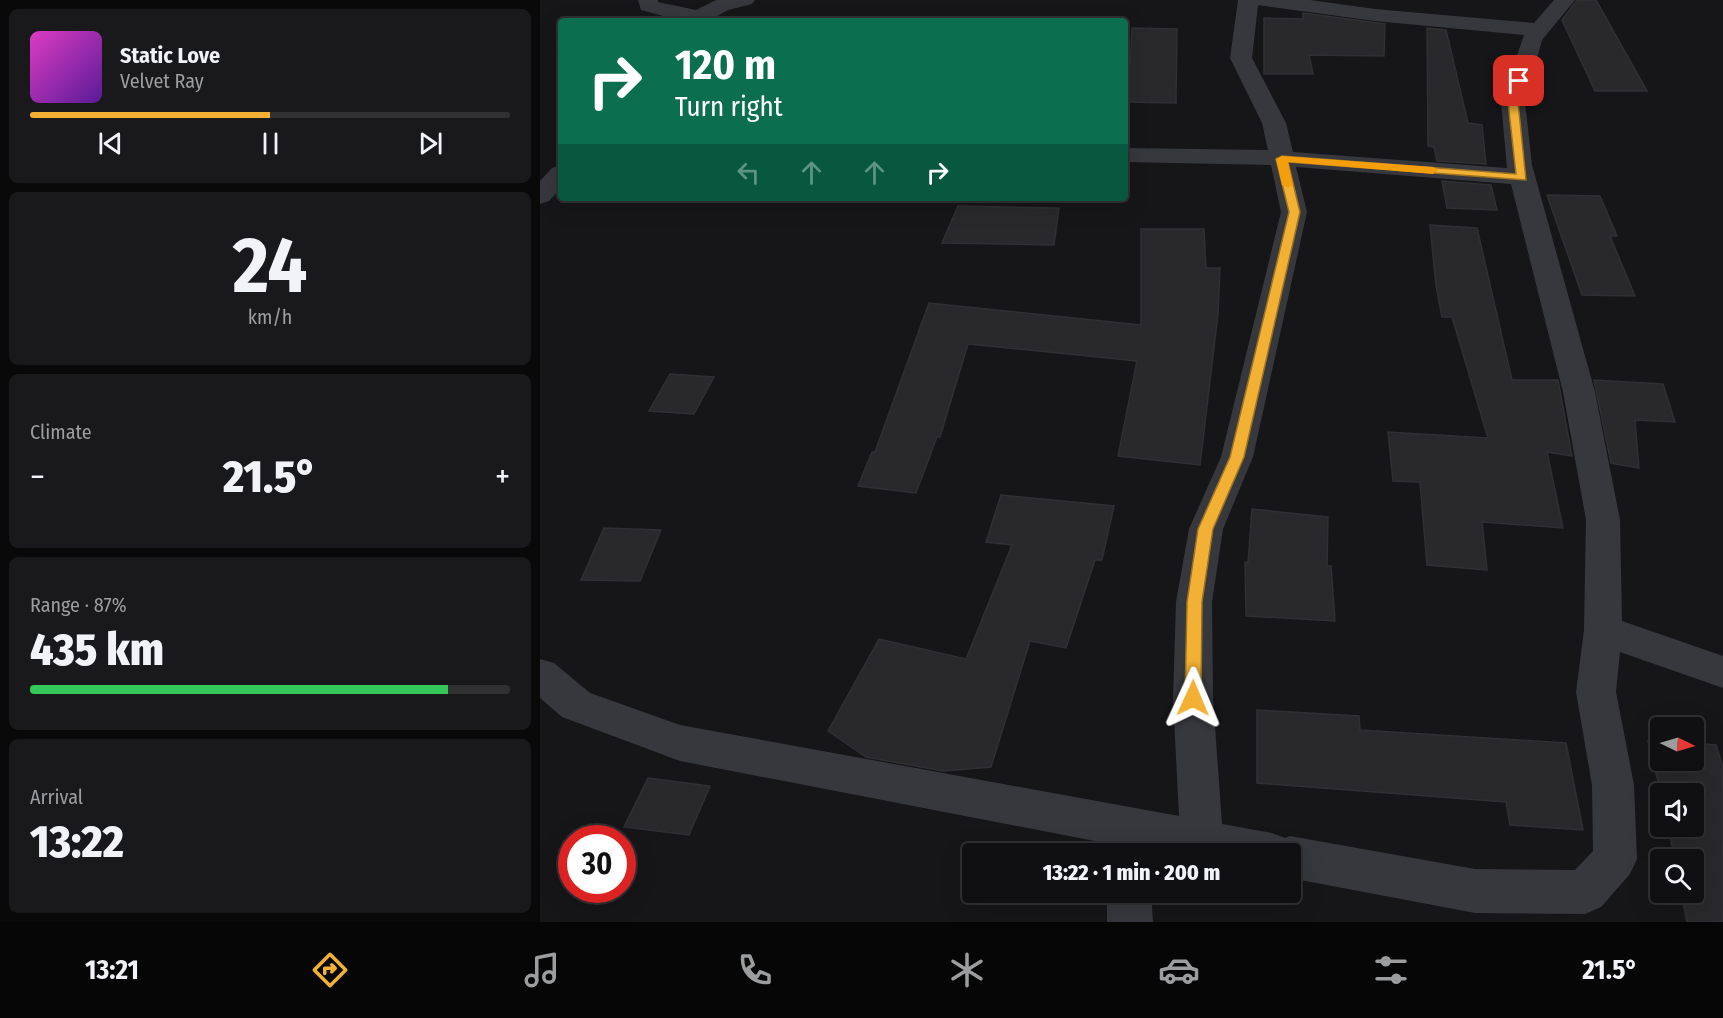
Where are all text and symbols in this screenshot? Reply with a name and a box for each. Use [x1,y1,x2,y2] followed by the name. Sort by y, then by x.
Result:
[675,40,776,90] text: 120 m
[120,42,220,69] text: Static Love
[576,42,654,120] icon: right
[1493,55,1544,106] pin
[1502,64,1535,97] icon: arrive
[120,69,204,93] text: Velvet Ray
[675,91,783,123] text: Turn right
[94,127,127,160] icon: previous
[254,127,287,160] icon: pause
[414,127,447,160] icon: next
[732,156,765,189] icon: left
[795,156,828,189] icon: ahead
[858,156,891,189] icon: ahead
[921,156,954,189] icon: right
[233,219,307,313] text: 24
[248,305,292,329] text: km/h
[30,420,92,444] text: Climate
[223,450,317,504] text: 21.5°
[30,457,45,497] text: −
[495,457,510,497] text: +
[30,593,127,617] text: Range · 87%
[30,623,164,677] text: 435 km
[1161,666,1225,730] position arrow
[1650,717,1704,771] north arrow
[1650,717,1704,903] map controls
[1650,783,1704,837] button: sound
[30,785,83,809] text: Arrival
[30,815,124,869] text: 13:22
[558,825,636,903] speed limit sign: 30
[1650,849,1704,903] button: search
[1043,859,1220,886] text: 13:22 · 1 min · 200 m
[309,949,351,991] icon: directions
[521,949,563,991] icon: music
[734,949,776,991] icon: phone
[946,949,988,991] icon: climate
[1158,949,1200,991] icon: car
[1370,949,1412,991] icon: filters
[85,954,139,986] text: 13:21
[1582,954,1638,986] text: 21.5°

